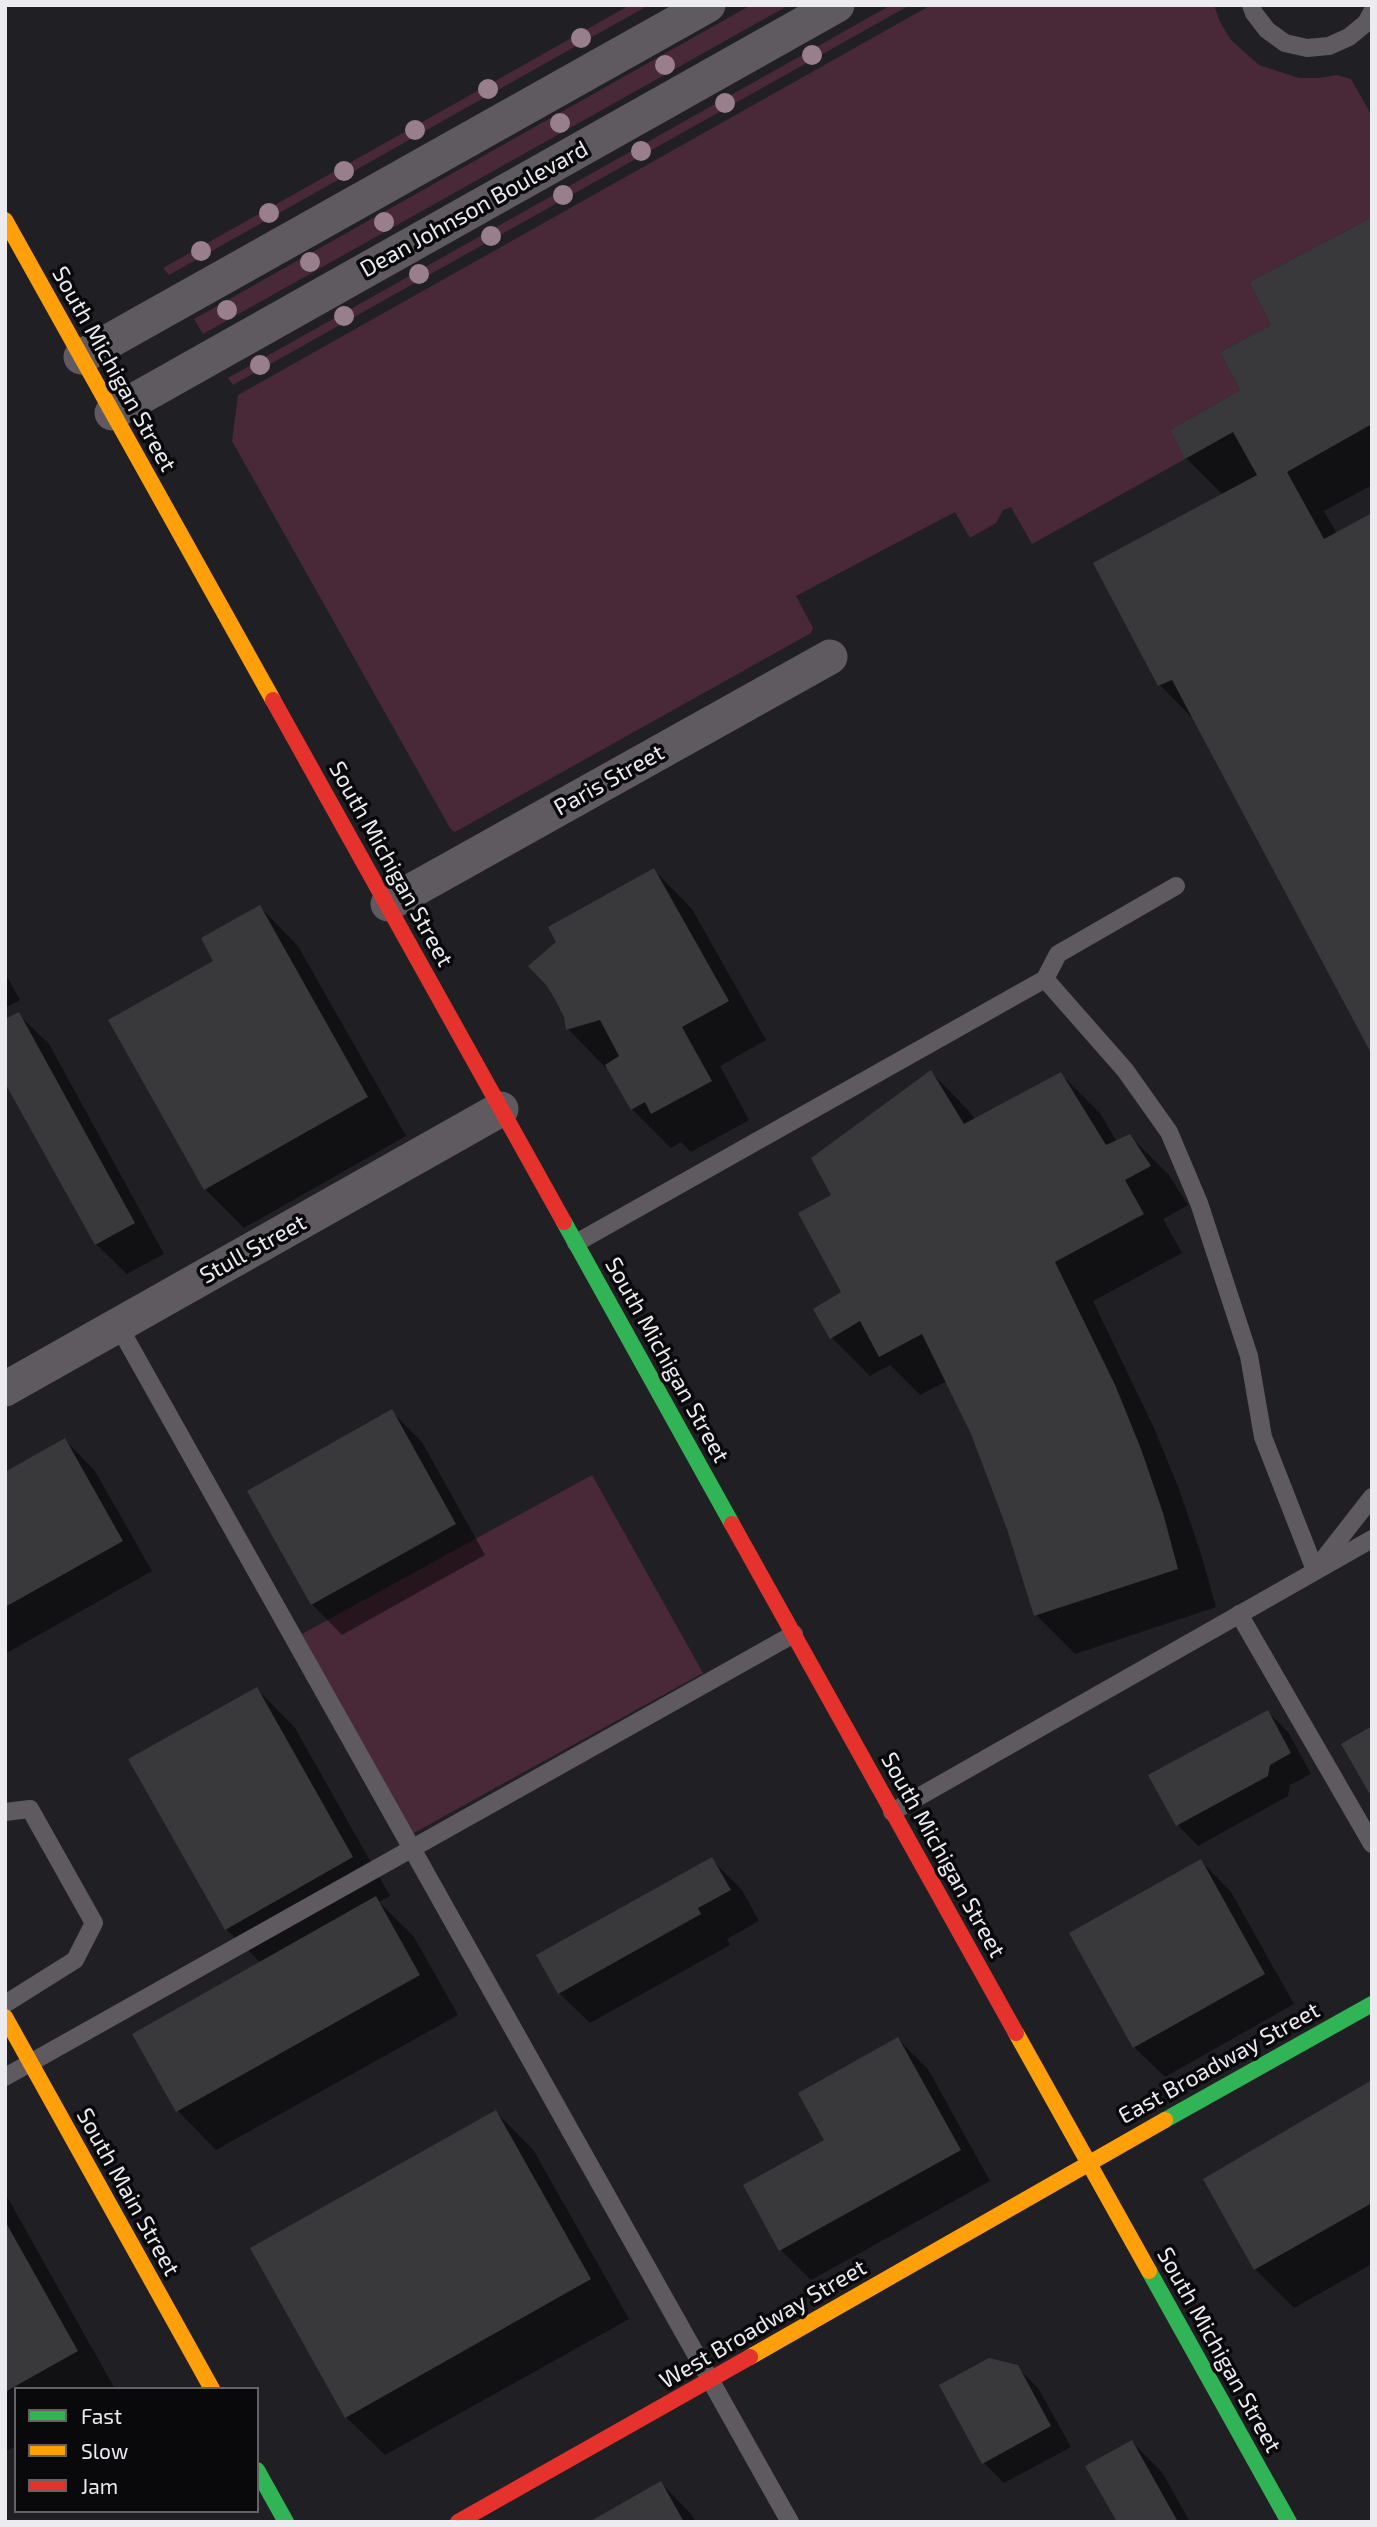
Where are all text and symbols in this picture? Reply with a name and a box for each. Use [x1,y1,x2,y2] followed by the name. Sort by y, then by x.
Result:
[355,135,593,283] street label: Dean Johnson Boulevard
[46,262,182,476] street label: South Michigan Street
[549,738,669,822] street label: Paris Street
[323,757,459,971] street label: South Michigan Street
[195,1208,311,1290] street label: Stull Street
[599,1253,735,1467] street label: South Michigan Street
[875,1748,1011,1962] street label: South Michigan Street
[1114,1996,1324,2130] street label: East Broadway Street
[71,2103,185,2281] street label: South Main Street
[1151,2243,1287,2457] street label: South Michigan Street
[655,2254,871,2394] street label: West Broadway Street
[14,2387,259,2513] legend
[81,2403,122,2428] text: Fast
[81,2438,128,2463] text: Slow
[81,2473,118,2498] text: Jam

